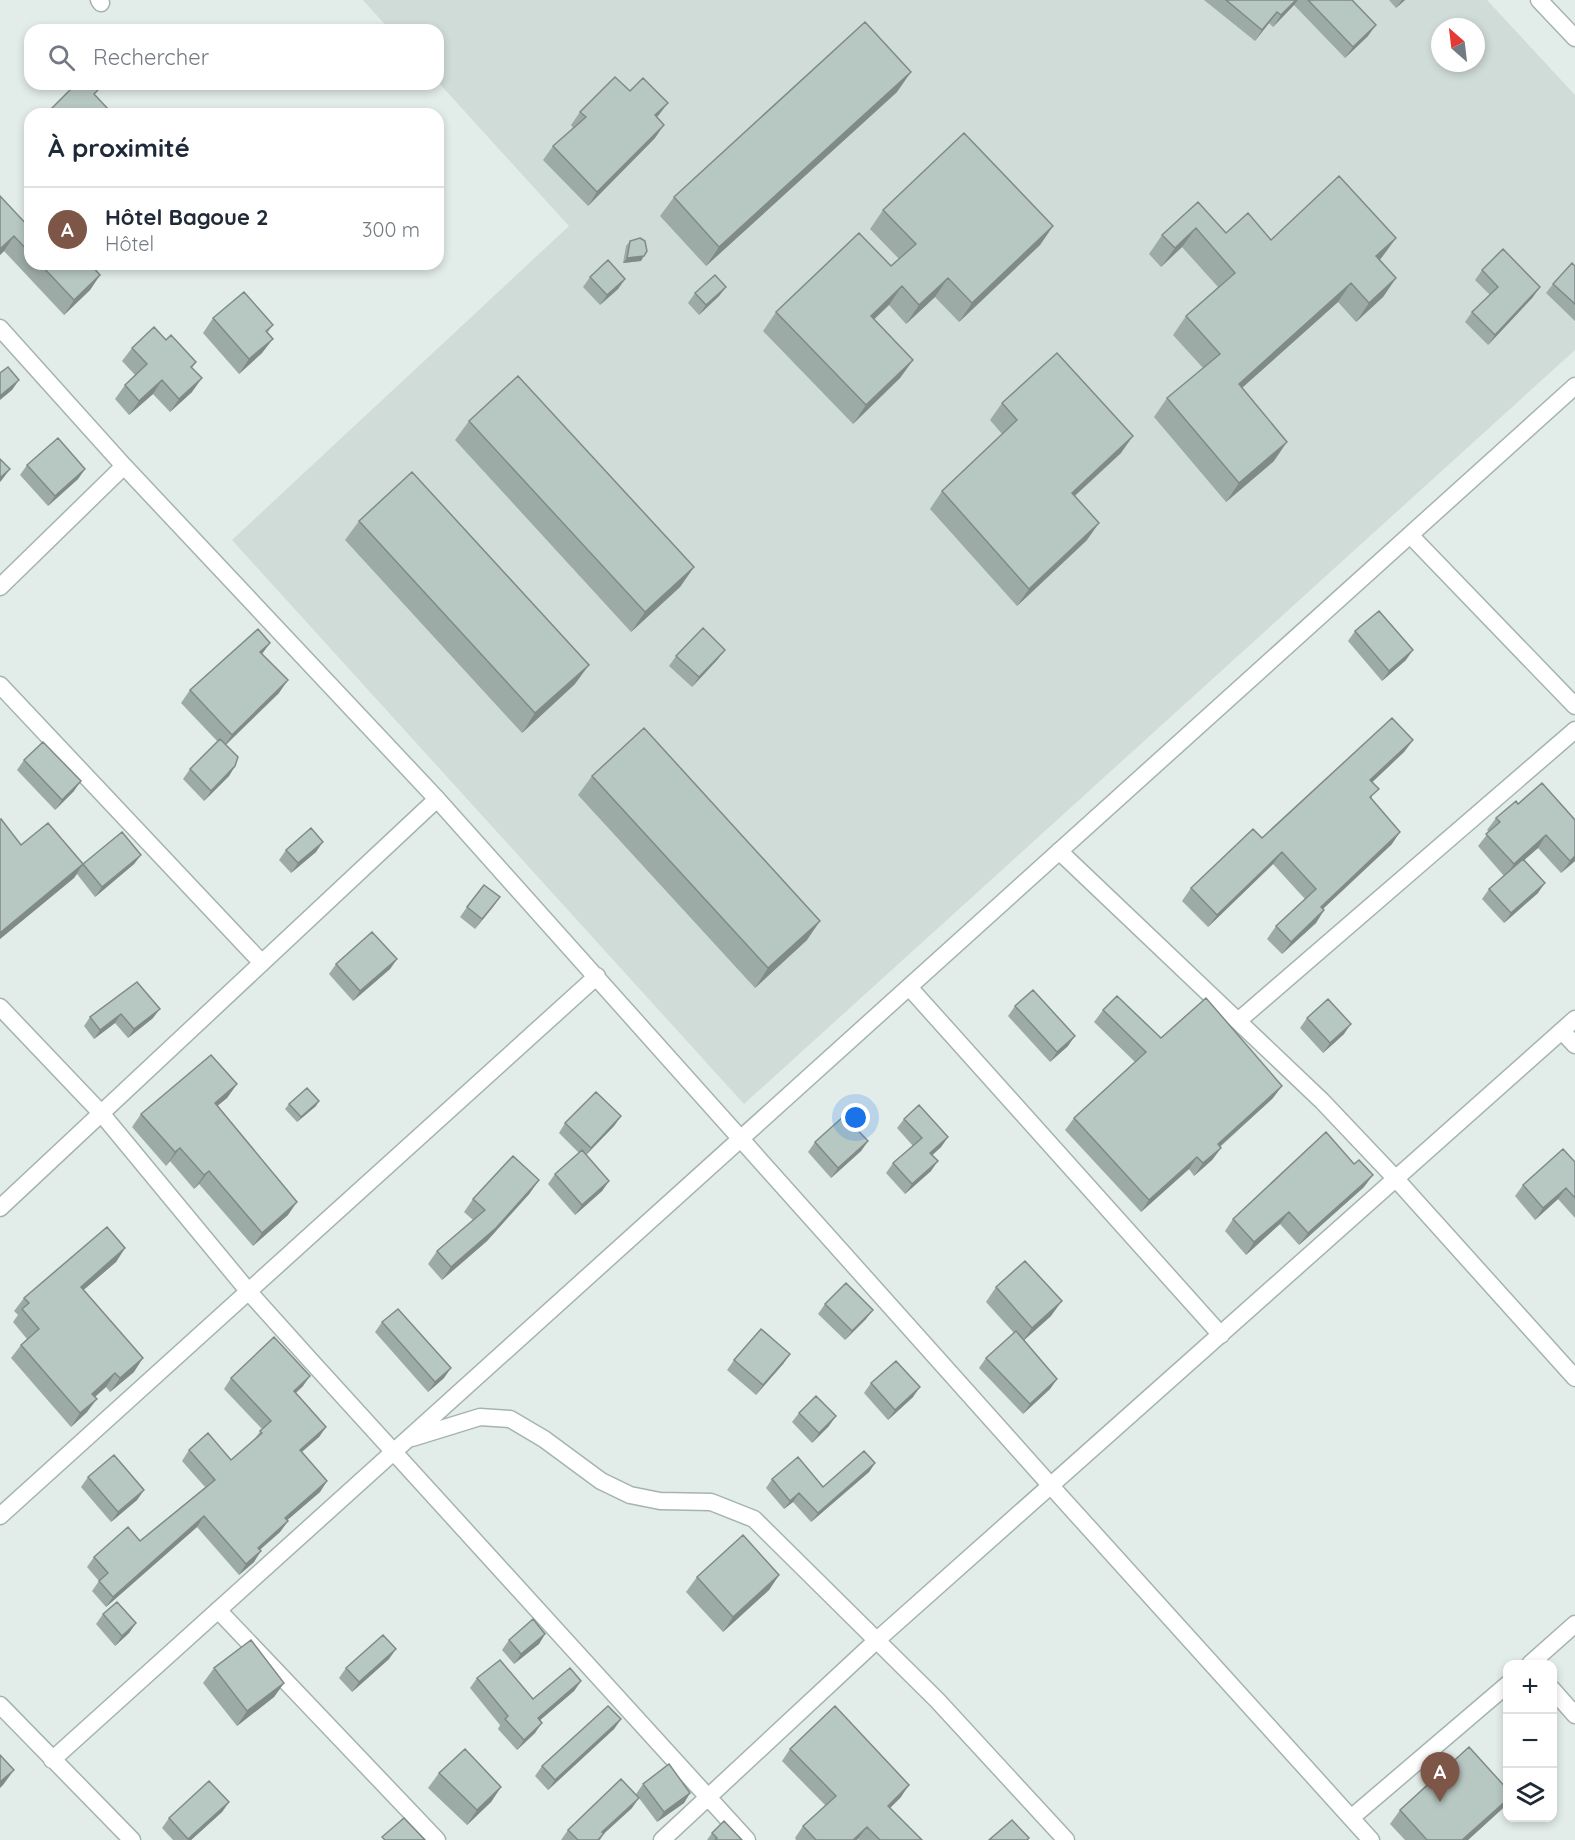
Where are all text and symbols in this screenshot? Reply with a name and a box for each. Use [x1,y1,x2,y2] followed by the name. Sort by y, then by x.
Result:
[1431,18,1485,72] north arrow
[24,24,444,90] search box
[45,41,78,74] icon: search
[93,43,209,71] text: Rechercher
[48,131,190,164] text: À proximité
[105,203,269,231] text: Hôtel Bagoue 2
[61,217,74,242] text: A
[362,217,420,242] text: 300 m
[105,231,154,256] text: Hôtel
[841,1103,870,1132] your location
[1503,1660,1557,1822] map controls
[1503,1660,1557,1714] button: +
[1503,1714,1557,1768] button: −
[1420,1752,1460,1802] pin: A
[1503,1768,1557,1822] button: layers

